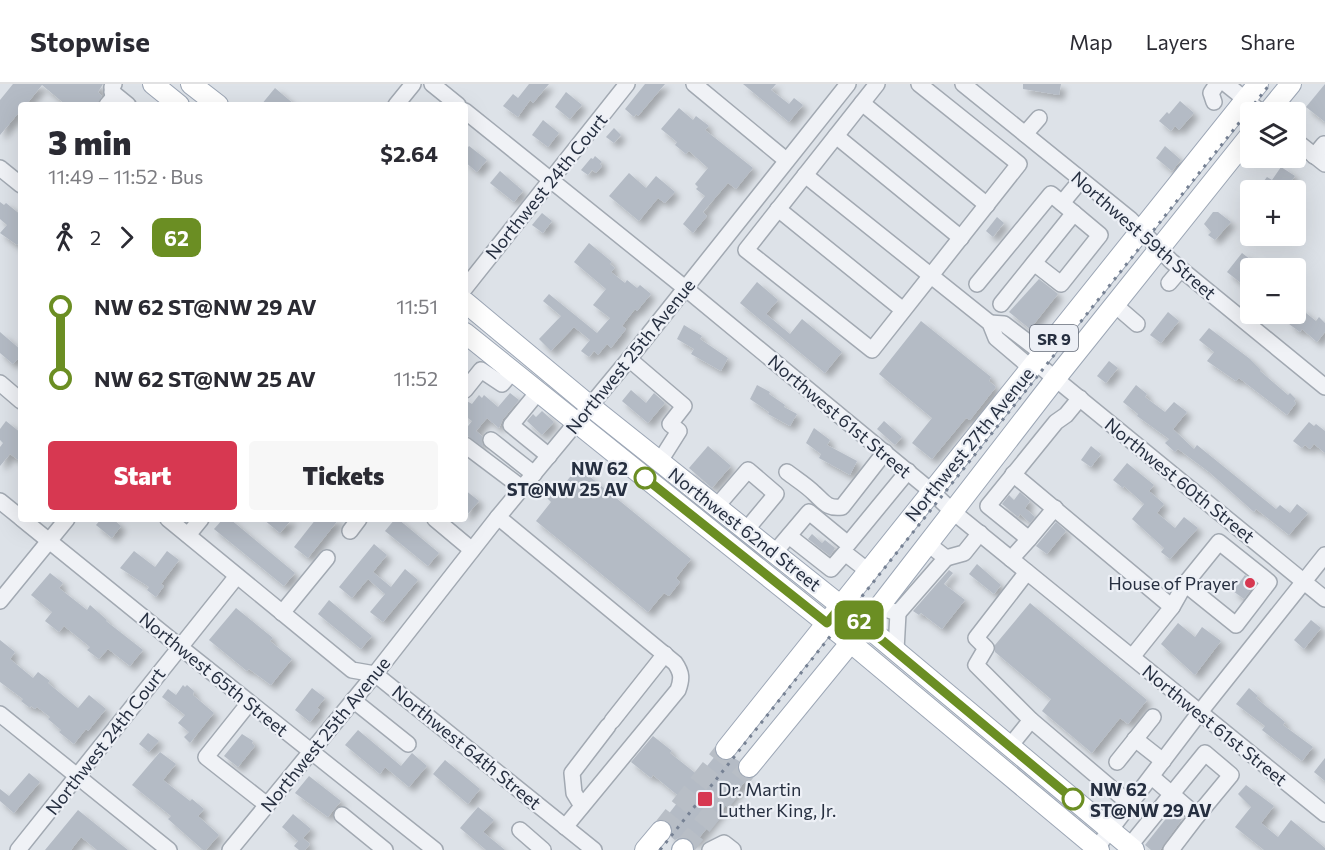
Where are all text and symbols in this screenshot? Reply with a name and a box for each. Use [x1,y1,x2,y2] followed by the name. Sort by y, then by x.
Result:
[30,24,150,58] text: Stopwise
[1069,29,1113,54] text: Map
[1146,29,1208,54] text: Layers
[1241,29,1295,54] text: Share
[1240,102,1306,324] map controls
[1240,102,1306,168] button: layers
[481,109,611,263] street label: Northwest 24th Court
[48,121,131,162] text: 3 min
[380,140,438,167] text: $2.64
[48,164,203,188] text: 11:49 – 11:52 · Bus
[1067,166,1221,304] street label: Northwest 59th Street
[1240,180,1306,246] button: +
[48,221,81,254] icon: walk
[110,221,143,254] icon: forward
[90,225,101,249] text: 2
[164,225,189,250] text: 62
[1240,258,1306,324] button: −
[561,274,699,438] street label: Northwest 25th Avenue
[94,293,317,320] text: NW 62 ST@NW 29 AV
[396,294,438,318] text: 11:51
[1030,325,1078,351] road number: SR 9
[764,350,916,482] street label: Northwest 61st Street
[900,362,1038,526] street label: Northwest 27th Avenue
[94,365,316,392] text: NW 62 ST@NW 25 AV
[394,366,438,390] text: 11:52
[1101,413,1259,547] street label: Northwest 60th Street
[48,441,237,510] button: Start
[249,441,438,510] button: Tickets
[507,457,628,500] place label: NW 62 ST@NW 25 AV
[664,463,826,595] street label: Northwest 62nd Street
[634,467,656,489] marker: NW 62 ST@NW 25 AV
[1108,572,1238,594] place label: House of Prayer
[1243,576,1257,590] marker: House of Prayer
[832,600,886,640] line badge: 62
[135,607,293,741] street label: Northwest 65th Street
[847,608,871,633] text: 62
[256,652,394,816] street label: Northwest 25th Avenue
[1138,660,1292,790] street label: Northwest 61st Street
[41,663,169,819] street label: Northwest 24th Court
[388,680,546,814] street label: Northwest 64th Street
[718,778,836,821] place label: Dr. Martin Luther King, Jr.
[1090,778,1212,821] place label: NW 62 ST@NW 29 AV
[1062,788,1084,810] marker: NW 62 ST@NW 29 AV
[696,790,714,808] marker: Dr. Martin Luther King, Jr.

